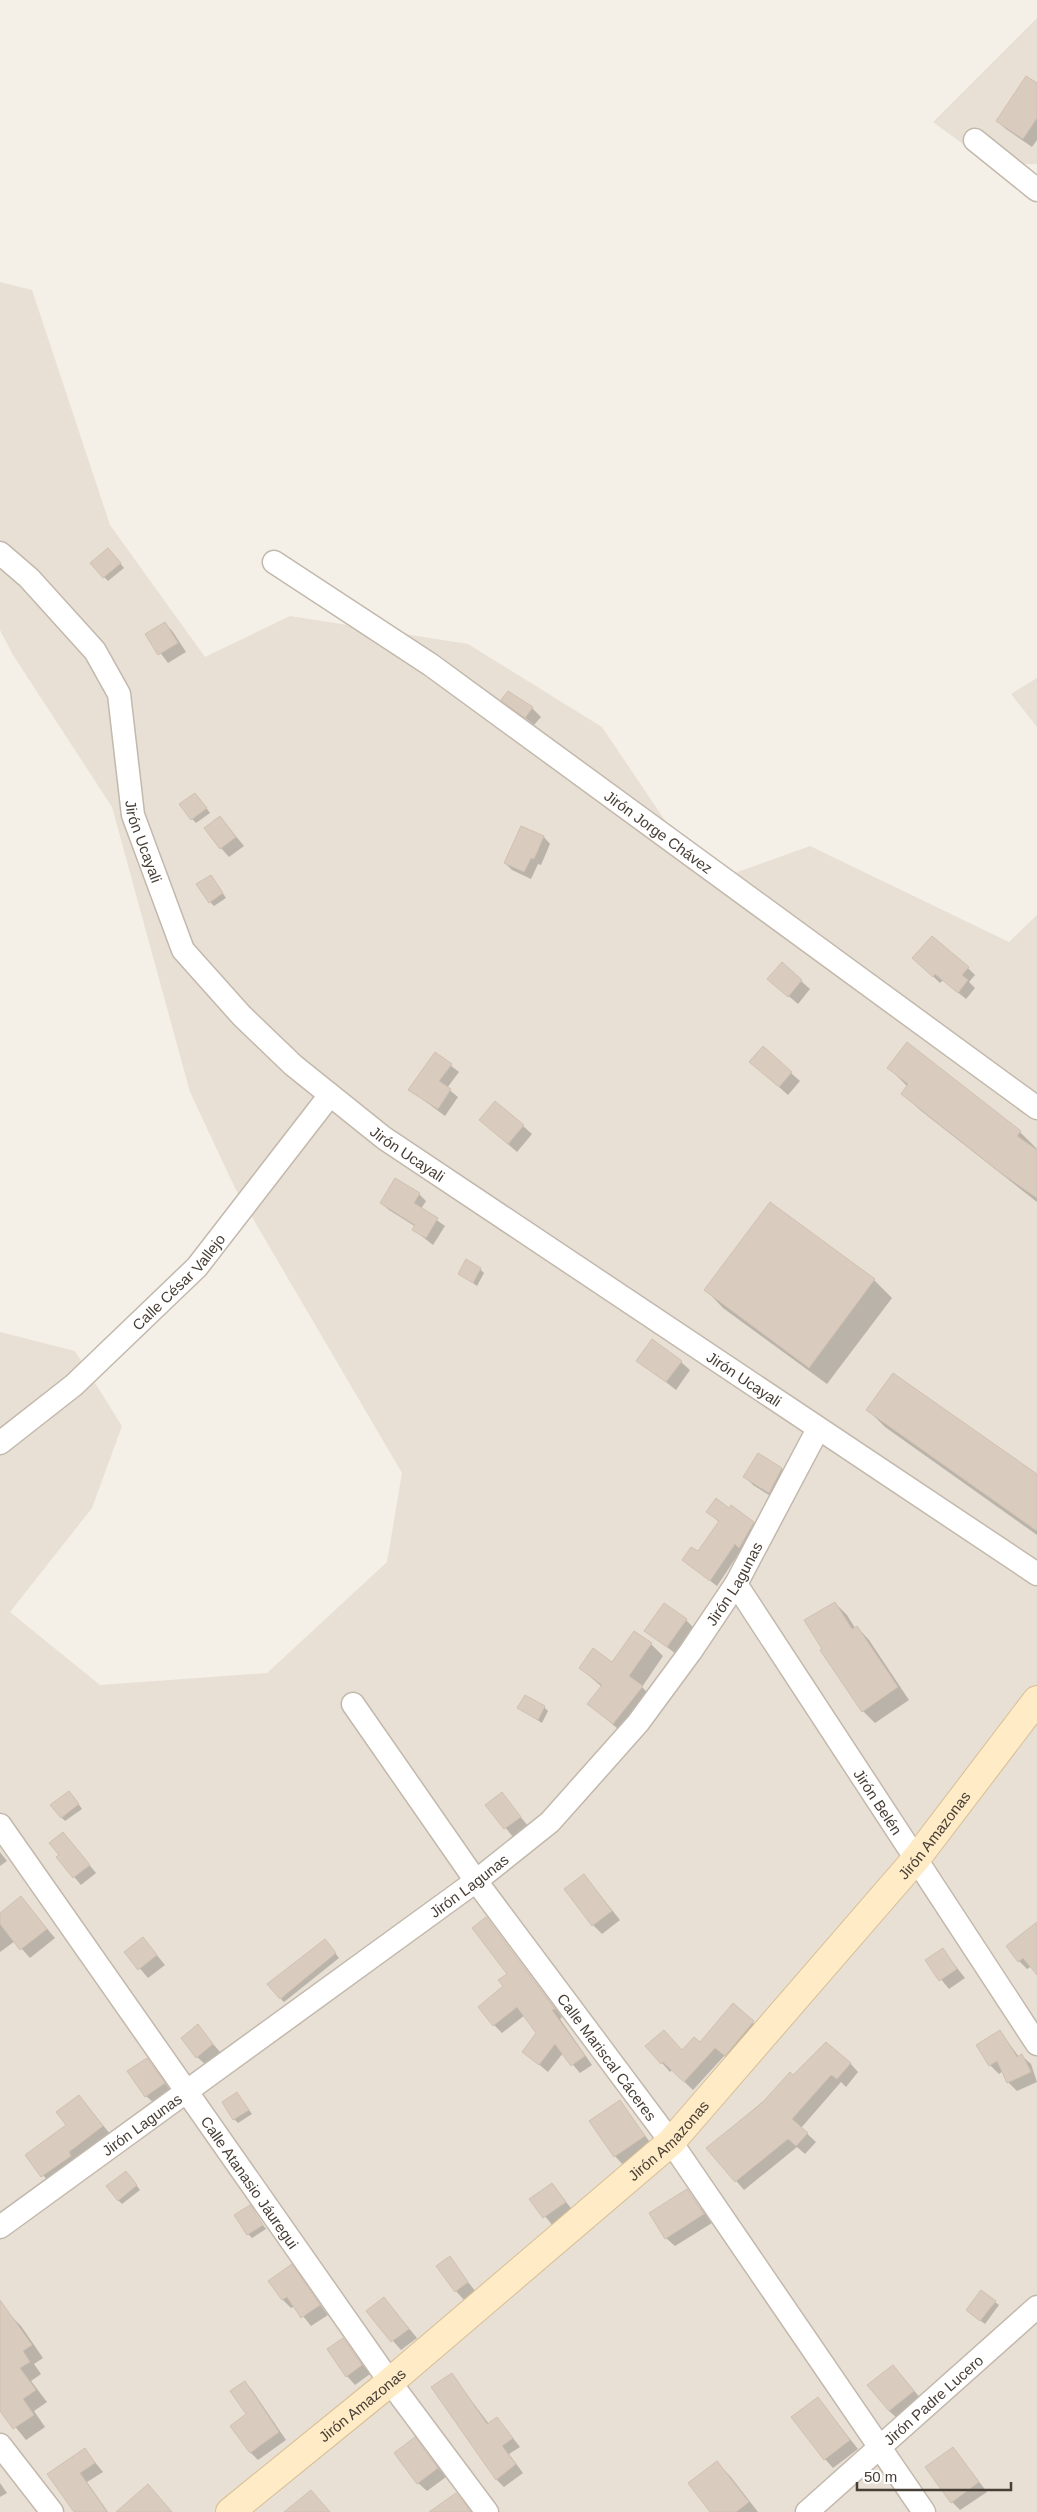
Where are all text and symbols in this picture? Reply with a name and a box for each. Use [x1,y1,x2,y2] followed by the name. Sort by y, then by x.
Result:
[602,787,716,877] street label: Jirón Jorge Chávez
[123,799,166,885] street label: Jirón Ucayali
[367,1122,448,1185] street label: Jirón Ucayali
[129,1230,228,1333] street label: Calle César Vallejo
[704,1348,785,1410] street label: Jirón Ucayali
[702,1539,765,1628] street label: Jirón Lagunas
[851,1765,906,1838] street label: Jirón Belén
[894,1788,973,1882] street label: Jirón Amazonas
[426,1850,512,1921] street label: Jirón Lagunas
[554,1990,660,2124] street label: Calle Mariscal Cáceres
[98,2090,185,2159] street label: Jirón Lagunas
[624,2097,712,2184] street label: Jirón Amazonas
[198,2113,302,2252] street label: Calle Atanasio Jáuregui
[880,2351,986,2448] street label: Jirón Padre Lucero
[315,2364,409,2445] street label: Jirón Amazonas
[857,2460,1011,2492] scale bar
[864,2468,897,2485] text: 50 m

